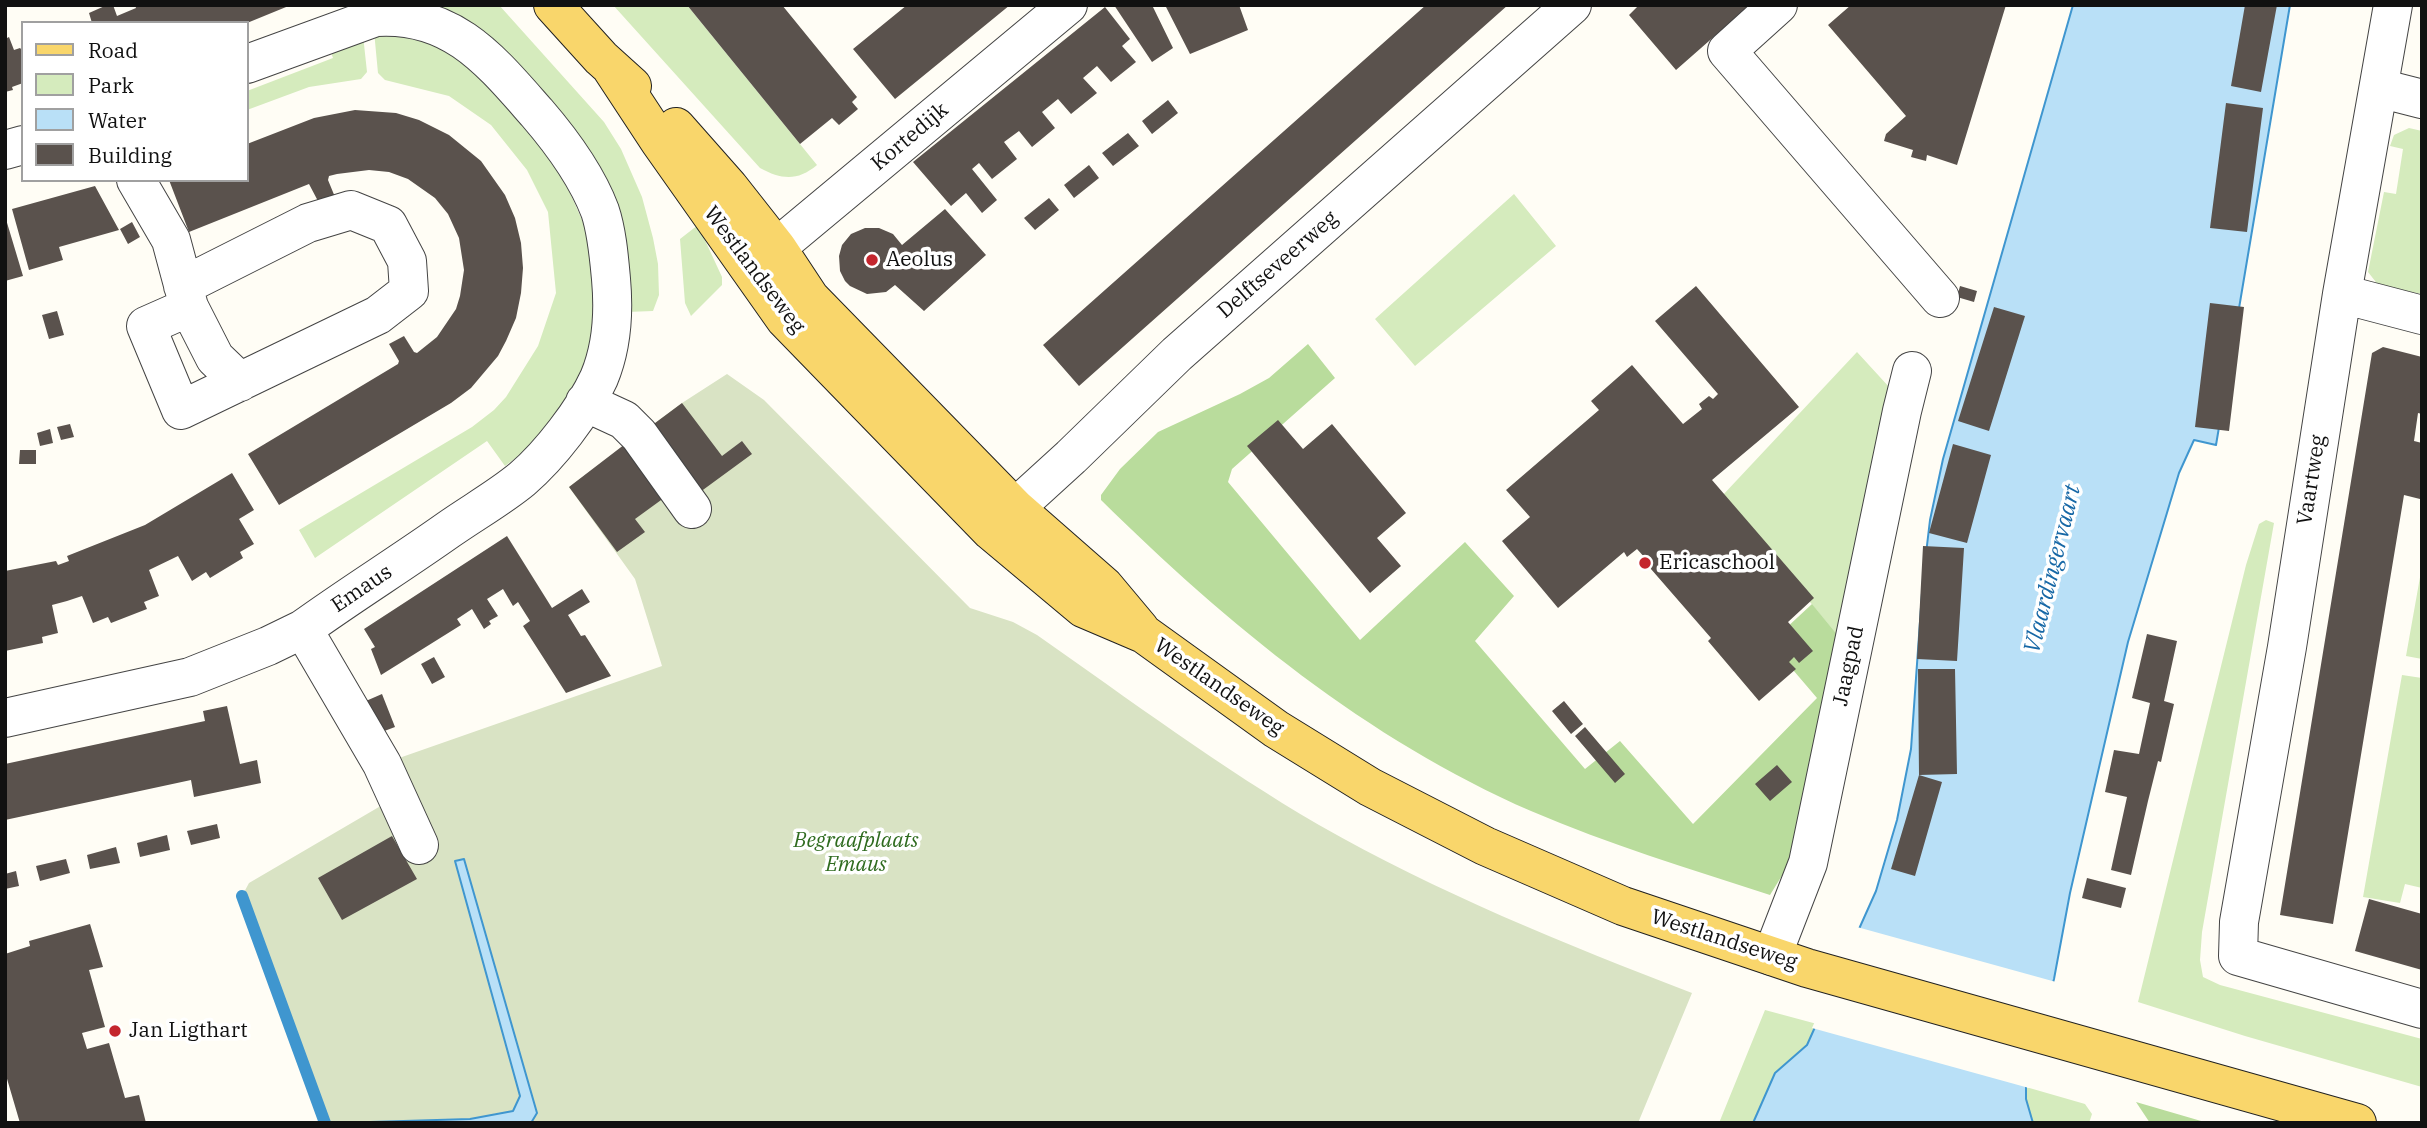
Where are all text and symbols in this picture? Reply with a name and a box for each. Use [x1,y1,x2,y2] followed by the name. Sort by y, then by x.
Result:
[21,21,248,182] legend
[88,36,138,64] text: Road
[88,71,134,99] text: Park
[866,98,954,176] street label: Kortedijk
[88,106,146,134] text: Water
[88,141,172,169] text: Building
[698,202,810,338] street label: Westlandseweg
[1213,206,1343,324] street label: Delftseveerweg
[886,247,953,273] place label: Aeolus
[864,252,880,268] marker: Aeolus
[2292,433,2332,527] street label: Vaartweg
[2019,482,2087,656] water label: Vlaardingervaart
[1659,550,1775,576] place label: Ericaschool
[1637,555,1653,571] marker: Ericaschool
[327,560,397,618] street label: Emaus
[1828,624,1870,708] street label: Jaagpad
[1149,633,1289,741] street label: Westlandseweg
[794,828,918,878] park label: Begraafplaats Emaus
[1648,904,1800,976] street label: Westlandseweg
[129,1018,248,1044] place label: Jan Ligthart
[107,1023,123,1039] marker: Jan Ligthart

